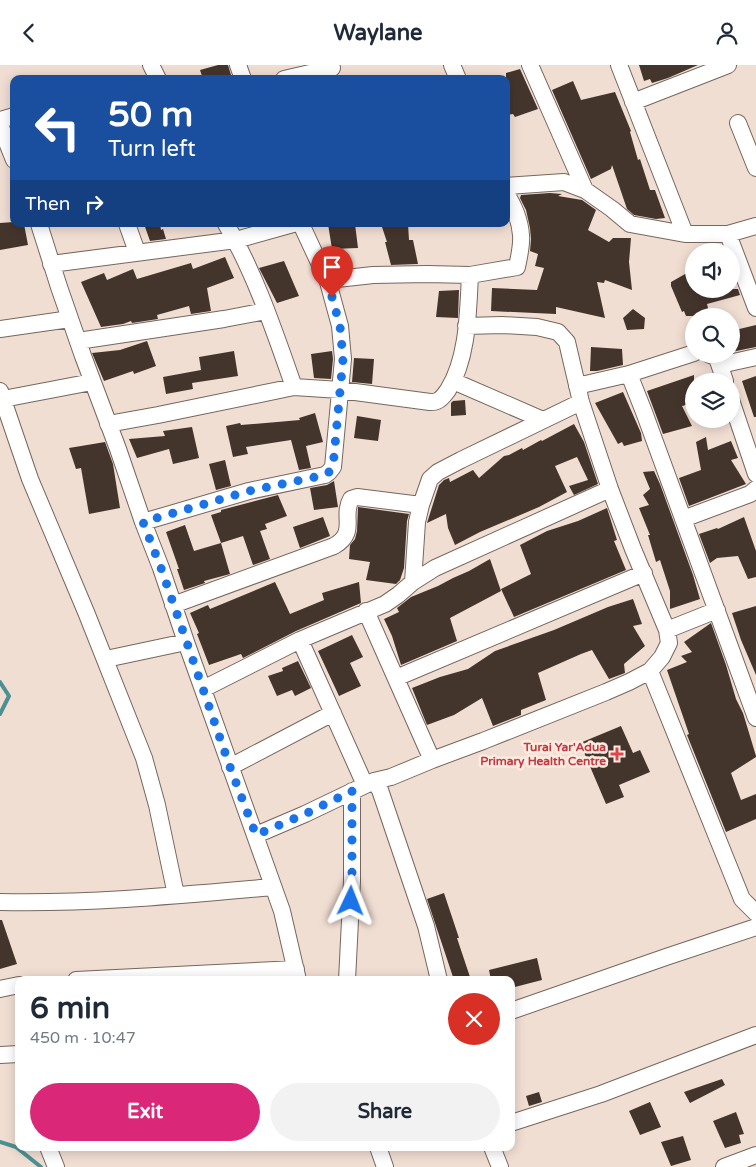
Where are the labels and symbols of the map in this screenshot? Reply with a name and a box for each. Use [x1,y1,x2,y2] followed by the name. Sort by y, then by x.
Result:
[311,246,353,297] pin
[480,740,606,769] place label: Turai Yar'Adua Primary Health Centre
[610,747,624,761] marker: Turai Yar'Adua Primary Health Centre
[324,874,376,926] position arrow

